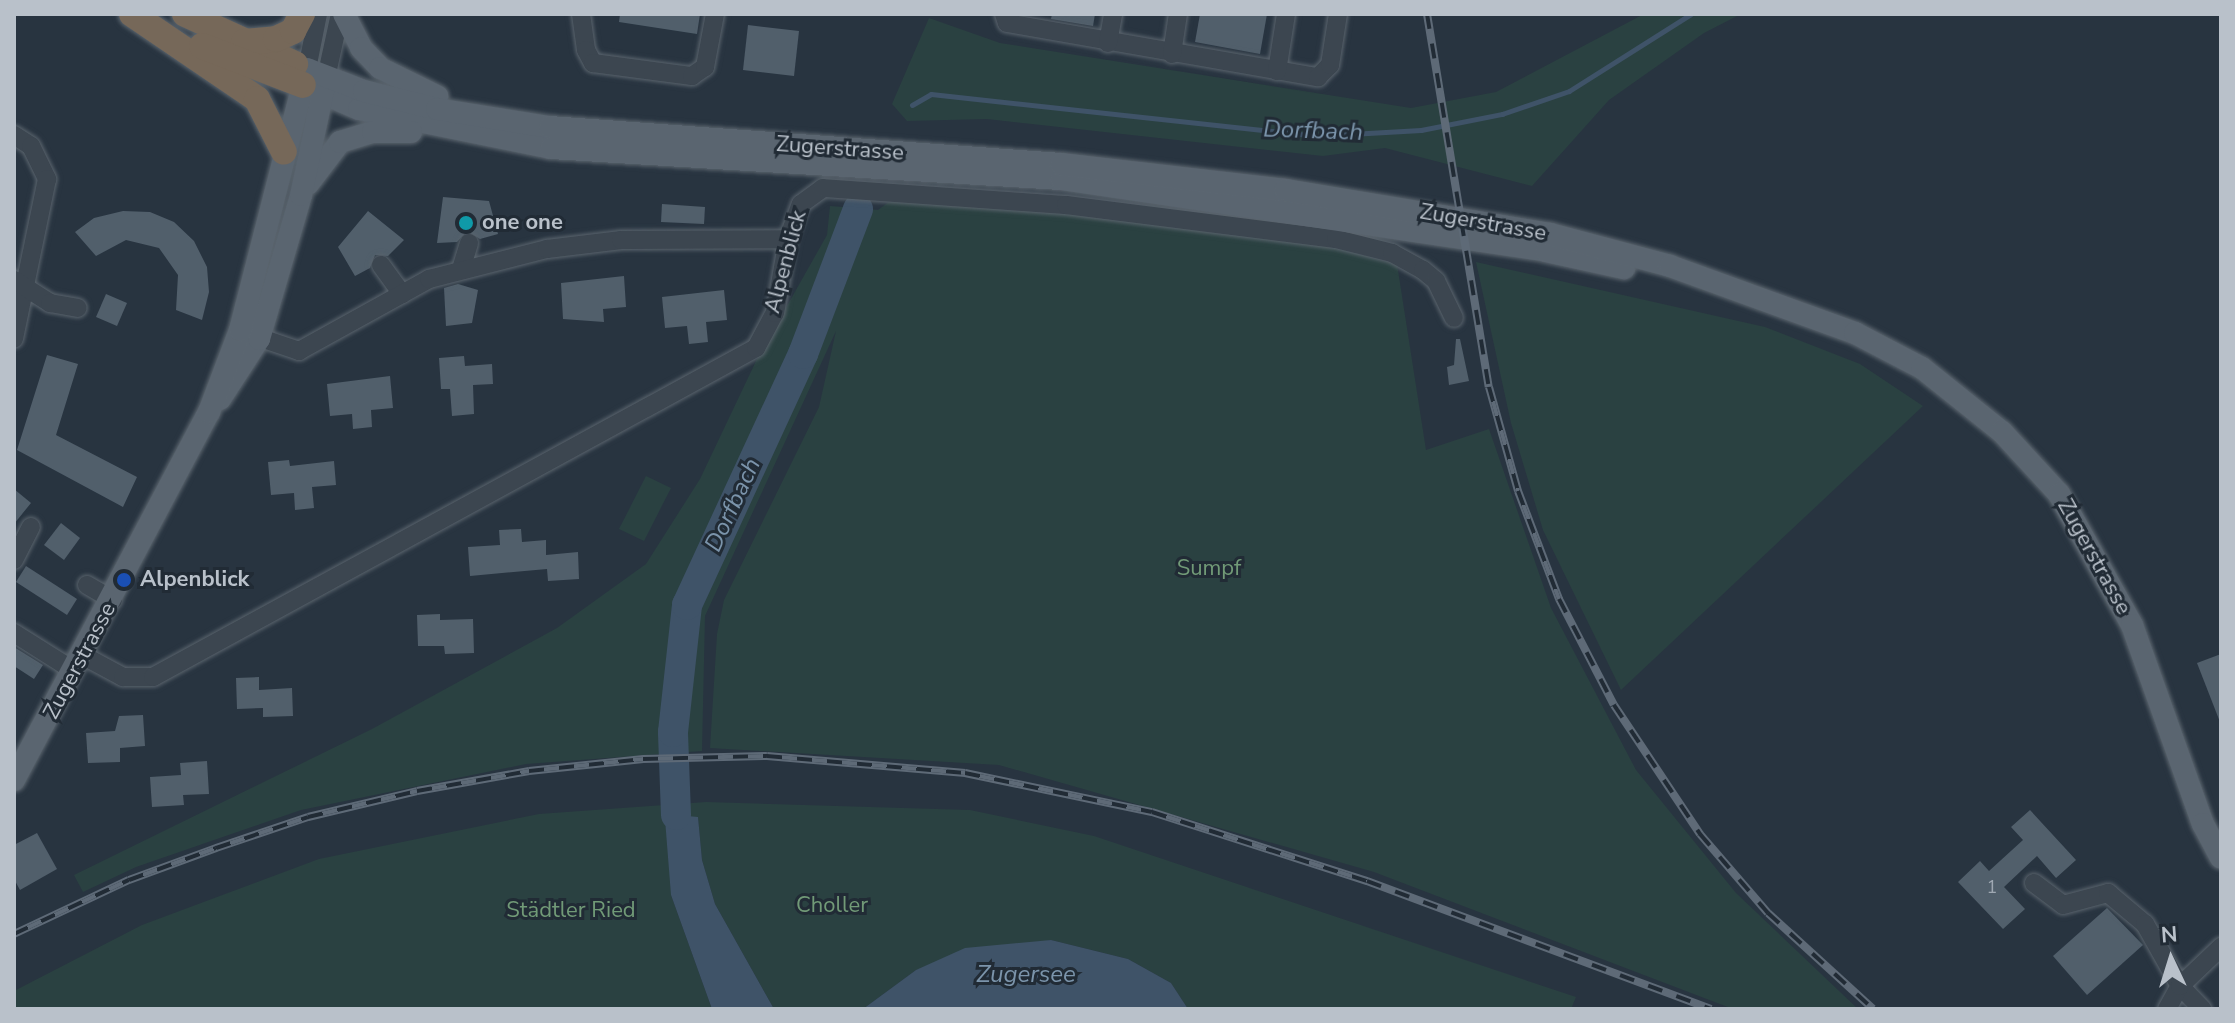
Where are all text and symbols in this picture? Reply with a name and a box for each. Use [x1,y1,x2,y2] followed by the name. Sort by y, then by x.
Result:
[1263,115,1363,147] water label: Dorfbach
[775,131,905,167] street label: Zugerstrasse
[1418,199,1548,247] street label: Zugerstrasse
[760,208,812,316] street label: Alpenblick
[482,210,563,236] place label: one one
[457,214,475,232] marker: one one
[699,454,767,556] water label: Dorfbach
[2051,495,2137,619] street label: Zugerstrasse
[1177,556,1241,582] park label: Sumpf
[140,567,249,593] place label: Alpenblick
[115,571,133,589] marker: Alpenblick
[38,598,122,724] street label: Zugerstrasse
[1987,876,1997,898] house number: 1
[796,893,868,919] park label: Choller
[506,898,636,924] park label: Städtler Ried
[2131,919,2211,999] north arrow
[2160,920,2179,951] text: N
[976,961,1076,989] water label: Zugersee

